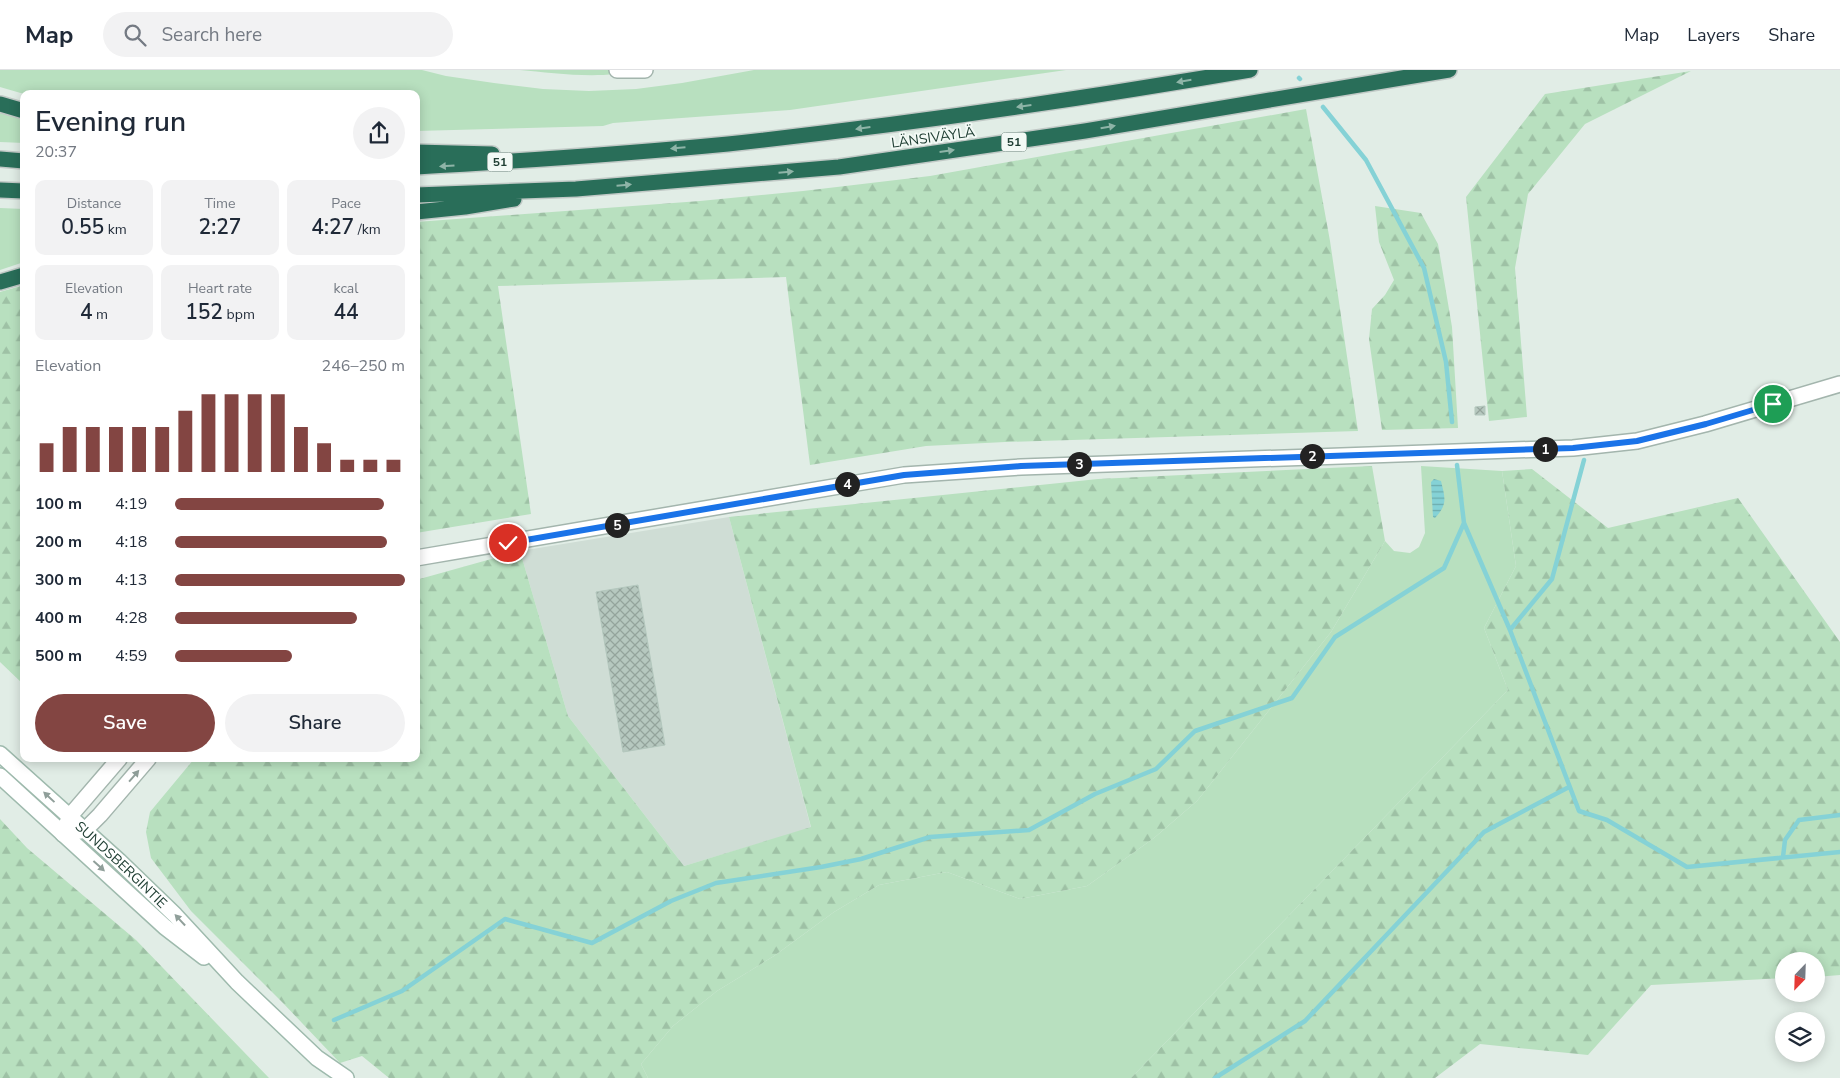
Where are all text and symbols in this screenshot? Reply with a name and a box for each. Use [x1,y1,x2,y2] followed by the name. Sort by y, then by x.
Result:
[103,12,453,57] search box
[25,19,73,51] text: Map
[121,21,149,49] icon: search
[161,22,262,48] text: Search here
[1624,23,1659,47] text: Map
[1687,23,1740,47] text: Layers
[1768,23,1815,47] text: Share
[1176,78,1192,86] one-way arrow
[1016,102,1032,110] one-way arrow
[35,103,186,141] text: Evening run
[353,107,405,159] button: share
[890,122,976,153] street label: LÄNSIVÄYLÄ
[1100,123,1116,131] one-way arrow
[855,124,871,132] one-way arrow
[1002,132,1026,152] road number: 51
[35,141,77,163] text: 20:37
[670,144,686,152] one-way arrow
[940,147,956,155] one-way arrow
[488,152,512,171] road number: 51
[439,162,455,170] one-way arrow
[778,168,794,176] one-way arrow
[616,181,632,189] one-way arrow
[67,194,121,213] text: Distance
[204,194,236,213] text: Time
[331,194,361,213] text: Pace
[61,213,104,241] text: 0.55
[199,213,241,241] text: 2:27
[311,213,354,241] text: 4:27
[104,220,127,239] text: km
[354,220,381,239] text: /km
[65,279,123,298] text: Elevation
[188,279,252,298] text: Heart rate
[334,279,358,298] text: kcal
[80,298,93,326] text: 4
[185,298,223,326] text: 152
[333,298,359,326] text: 44
[93,305,108,324] text: m
[223,305,255,324] text: bpm
[35,355,101,377] text: Elevation
[322,355,405,377] text: 246–250 m
[1752,383,1794,425] pin
[1759,390,1787,418] icon: arrive
[1532,436,1558,462] pin: 1
[1541,440,1550,459] text: 1
[1300,444,1324,468] pin: 2
[1308,447,1317,466] text: 2
[1066,452,1092,476] pin: 3
[1075,455,1084,474] text: 3
[834,472,860,496] pin: 4
[843,475,852,494] text: 4
[35,493,82,515] text: 100 m
[115,493,147,515] text: 4:19
[604,512,630,538] pin: 5
[613,516,622,535] text: 5
[487,522,529,564] pin
[494,529,522,557] icon: check
[35,531,82,553] text: 200 m
[115,531,147,553] text: 4:18
[35,569,82,591] text: 300 m
[115,569,147,591] text: 4:13
[35,607,82,629] text: 400 m
[115,607,147,629] text: 4:28
[35,645,82,667] text: 500 m
[115,645,147,667] text: 4:59
[35,694,215,752] button: Save
[225,694,405,752] button: Share
[128,770,139,783] one-way arrow
[44,791,56,803] one-way arrow
[71,817,171,912] street label: SUNDSBERGINTIE
[92,861,105,872] one-way arrow
[174,915,186,927] one-way arrow
[1775,952,1825,1002] north arrow
[1775,952,1825,1062] map controls
[1775,1012,1825,1062] button: layers

